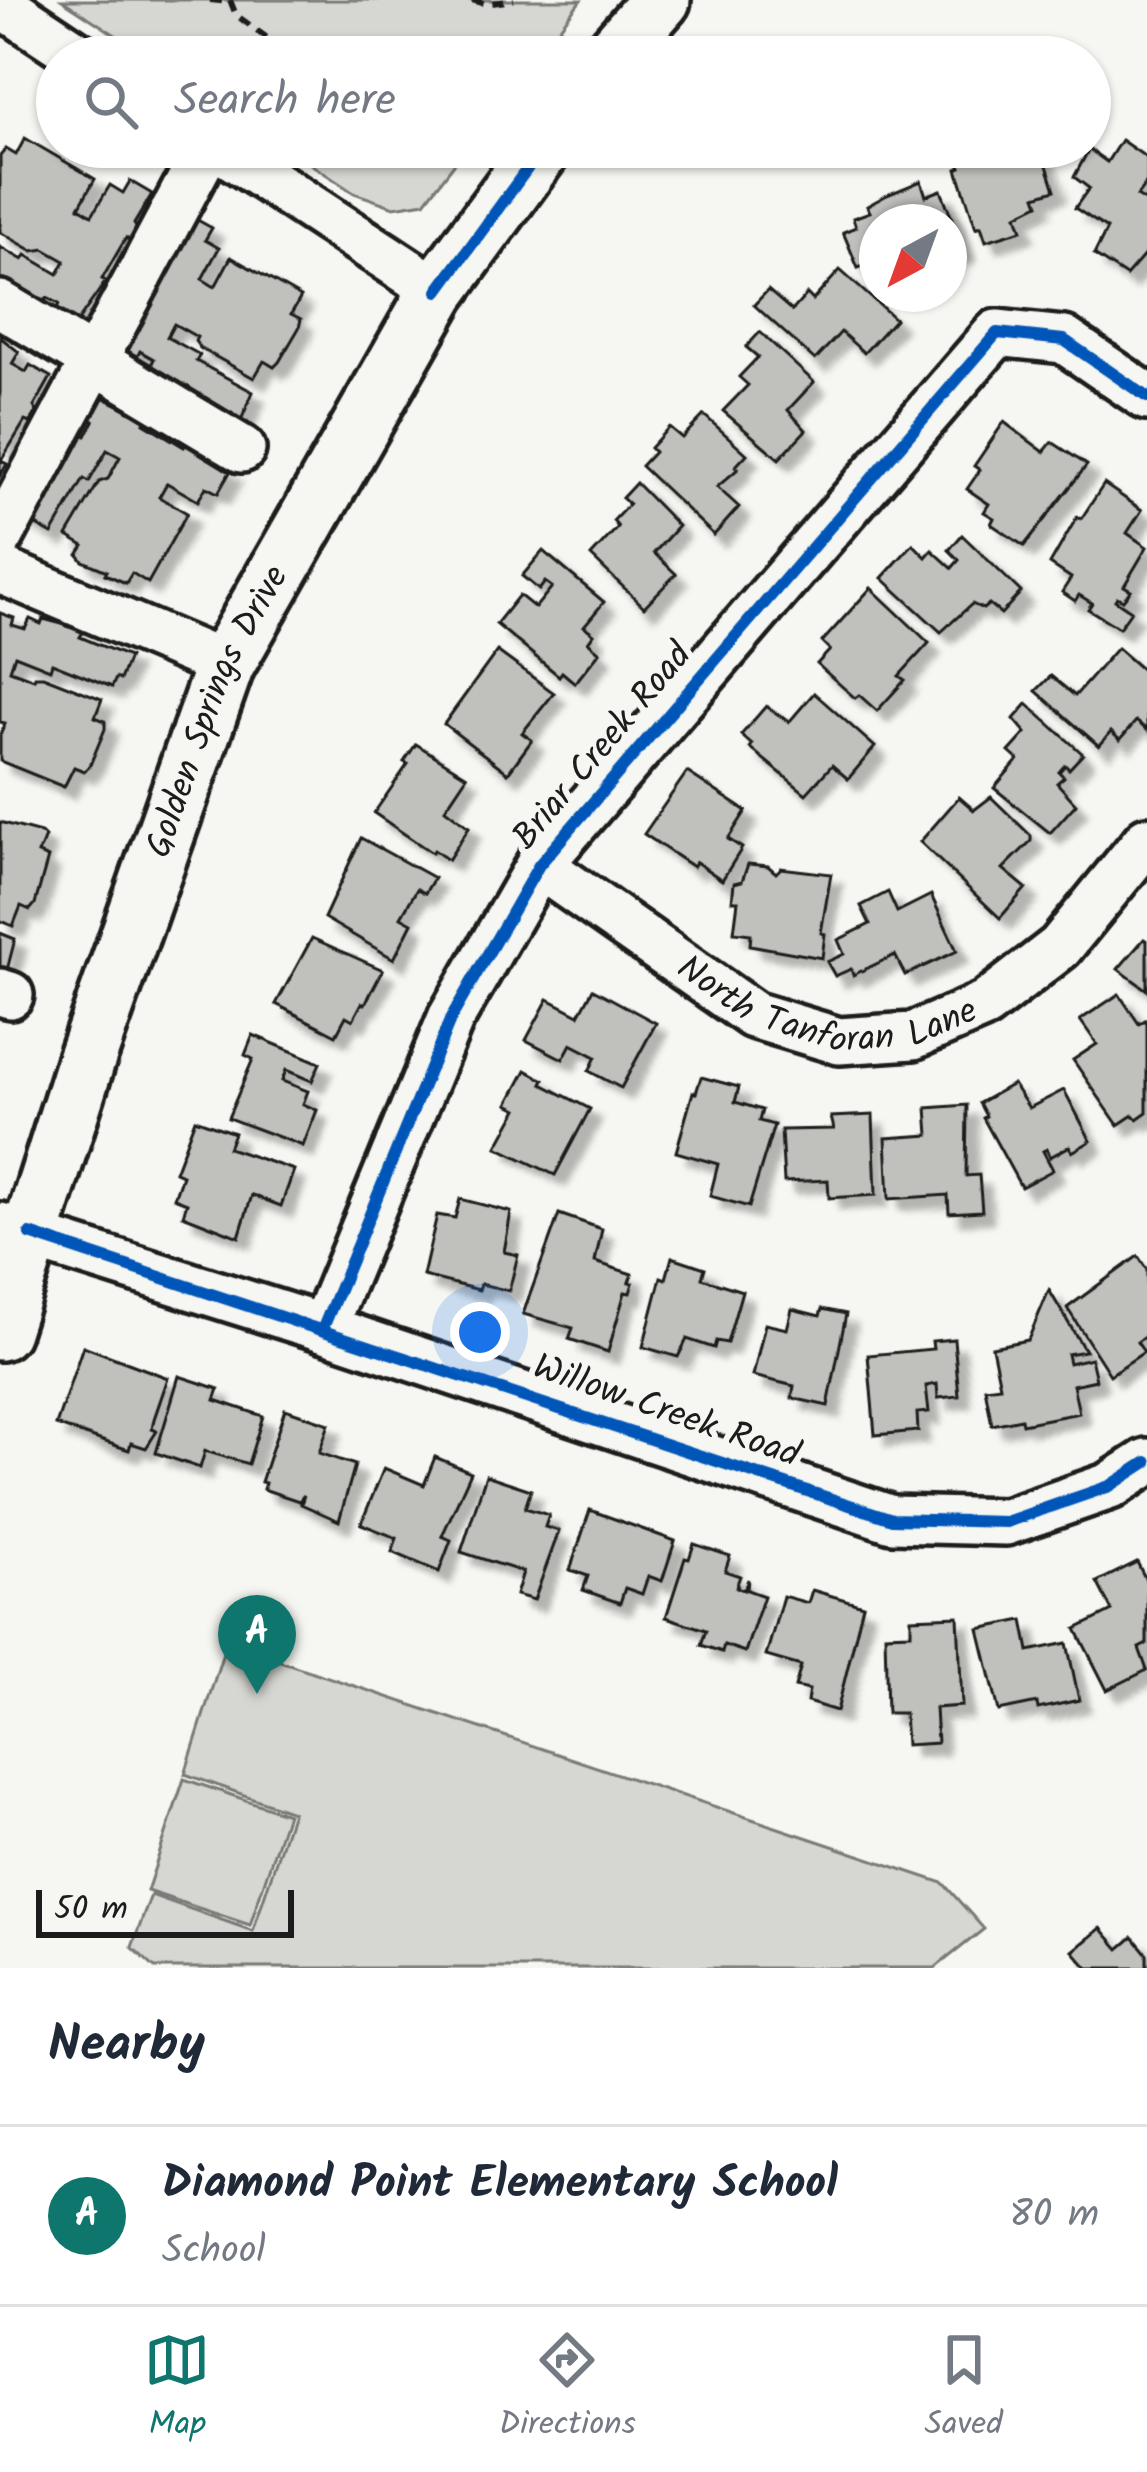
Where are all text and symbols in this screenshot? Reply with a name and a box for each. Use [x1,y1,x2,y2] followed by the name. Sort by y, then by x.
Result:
[36,36,1111,168] search box
[174,66,396,138] text: Search here
[78,69,144,135] icon: search
[859,204,967,312] north arrow
[131,555,304,866] street label: Golden Springs Drive
[499,630,708,863] street label: Briar Creek Road
[664,941,986,1070] street label: North Tanforan Lane
[450,1302,510,1362] your location
[525,1340,808,1485] street label: Willow Creek Road
[218,1595,296,1694] pin: A
[36,1884,294,1937] scale bar
[54,1884,128,1937] text: 50 m
[48,2006,205,2087] text: Nearby
[162,2149,838,2221] text: Diamond Point Elementary School
[75,2185,99,2247] text: A
[1009,2185,1099,2247] text: 80 m
[162,2221,266,2283] text: School
[144,2327,210,2452] tab: Map
[499,2327,636,2452] tab: Directions
[924,2327,1003,2452] tab: Saved

